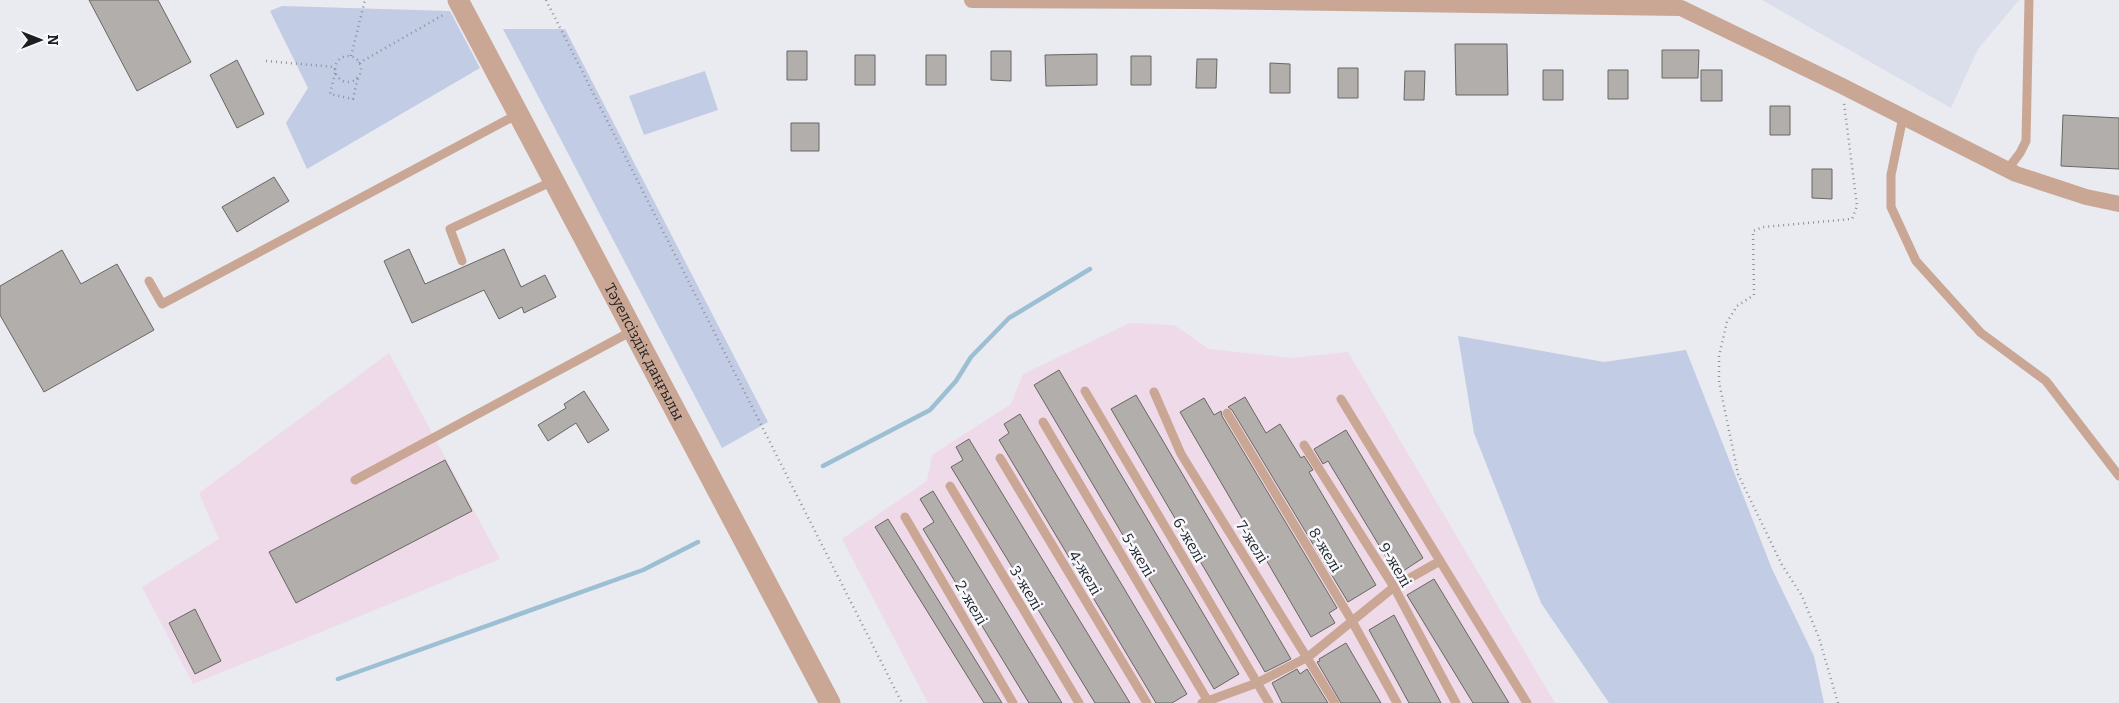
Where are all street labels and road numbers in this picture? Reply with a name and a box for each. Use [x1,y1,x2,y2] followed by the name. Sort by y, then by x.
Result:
[601,280,688,423] street label: Тәуелсіздік даңғылы
[1169,515,1209,566] street label: 6-желі
[1232,517,1272,567] street label: 7-желі
[1305,525,1346,576] street label: 8-желі
[1118,530,1158,580] street label: 5-желі
[1375,540,1415,591] street label: 9-желі
[1065,548,1105,599] street label: 4-желі
[1006,563,1046,614] street label: 3-желі
[951,578,991,629] street label: 2-желі

